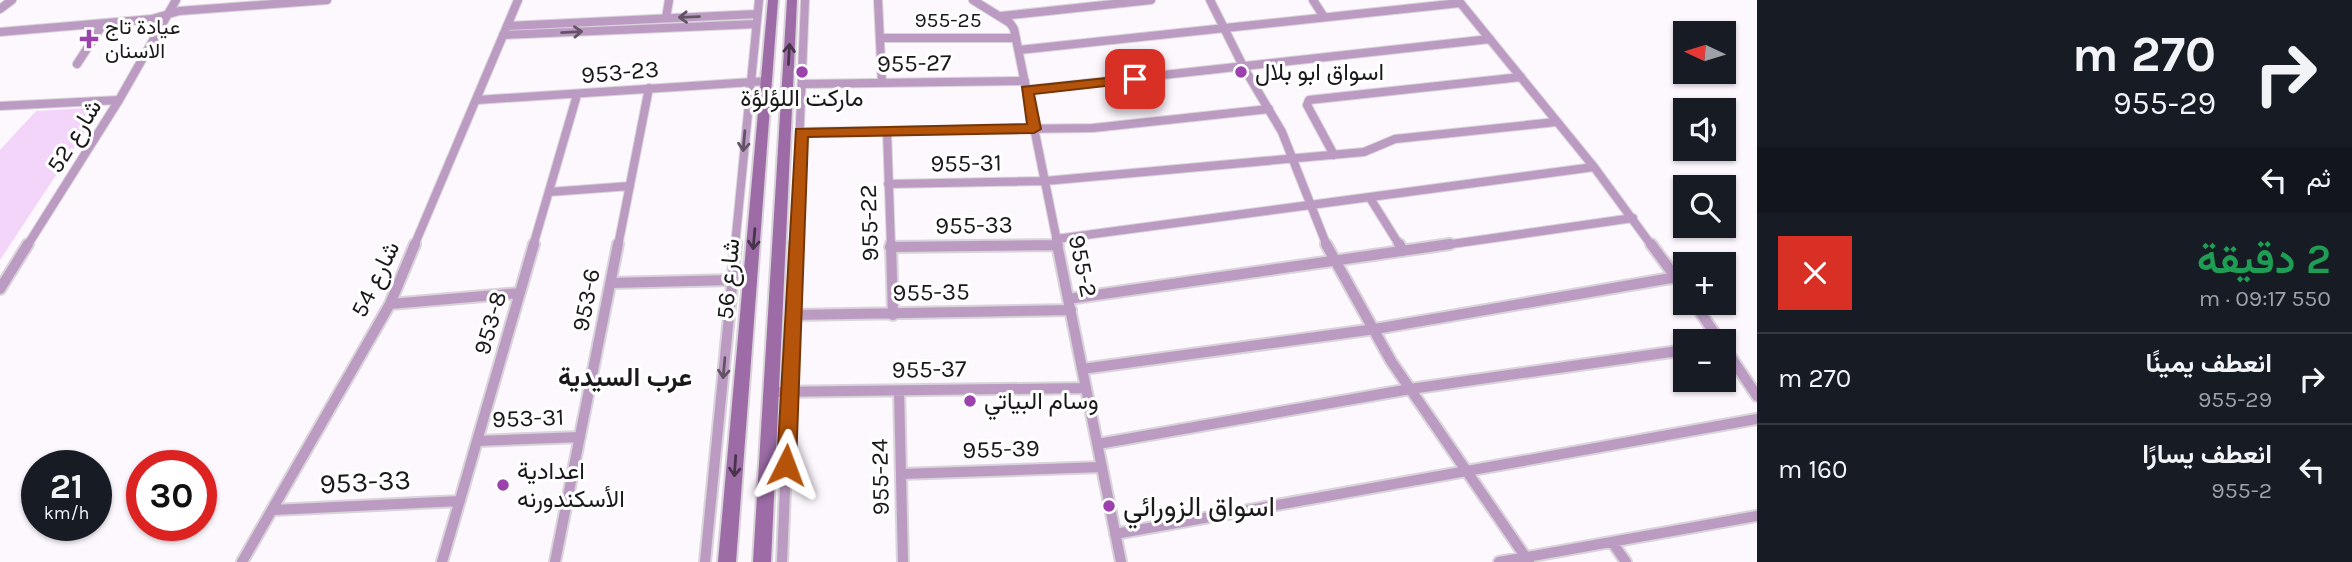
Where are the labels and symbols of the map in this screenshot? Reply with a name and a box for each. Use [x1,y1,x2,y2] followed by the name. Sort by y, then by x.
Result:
[914,8,982,32] street label: 955-25
[678,10,701,23] one-way arrow
[105,15,180,63] place label: عيادة تاج الاسنان
[1673,21,1736,84] north arrow
[560,26,583,39] one-way arrow
[79,29,99,49] marker: عيادة تاج الاسنان
[783,42,796,65] one-way arrow
[876,48,952,78] street label: 955-27
[1105,49,1165,109] pin
[580,55,660,89] street label: 953-23
[1255,58,1384,87] place label: اسواق ابو بلال
[794,64,810,80] marker: ماركت اللؤلؤة
[1233,64,1249,80] marker: اسواق ابو بلال
[740,84,864,113] place label: ماركت اللؤلؤة
[41,94,109,179] street label: شارع 52
[737,129,750,152] one-way arrow
[930,148,1002,178] street label: 955-31
[854,184,884,262] street label: 955-22
[935,210,1013,240] street label: 955-33
[747,227,760,250] one-way arrow
[1063,232,1103,300] street label: 955-2
[345,236,407,322] street label: شارع 54
[711,237,747,321] street label: شارع 56
[566,266,606,334] street label: 953-6
[892,277,970,307] street label: 955-35
[468,288,512,358] street label: 953-8
[891,354,967,384] street label: 955-37
[717,356,730,378] one-way arrow
[558,362,692,393] district label: عرب السيدية
[984,387,1099,420] place label: وسام البياتي
[962,393,978,409] marker: وسام البياتي
[491,403,565,433] street label: 953-31
[749,428,823,502] position arrow
[962,434,1040,464] street label: 955-39
[865,438,895,516] street label: 955-24
[126,450,217,541] speed limit sign: 30
[728,454,741,477] one-way arrow
[517,457,625,514] place label: اعدادية الأسكندورنه
[319,463,412,500] street label: 953-33
[495,477,511,493] marker: اعدادية الأسكندورنه
[1123,490,1275,529] place label: اسواق الزورائي
[1101,498,1117,514] marker: اسواق الزورائي

